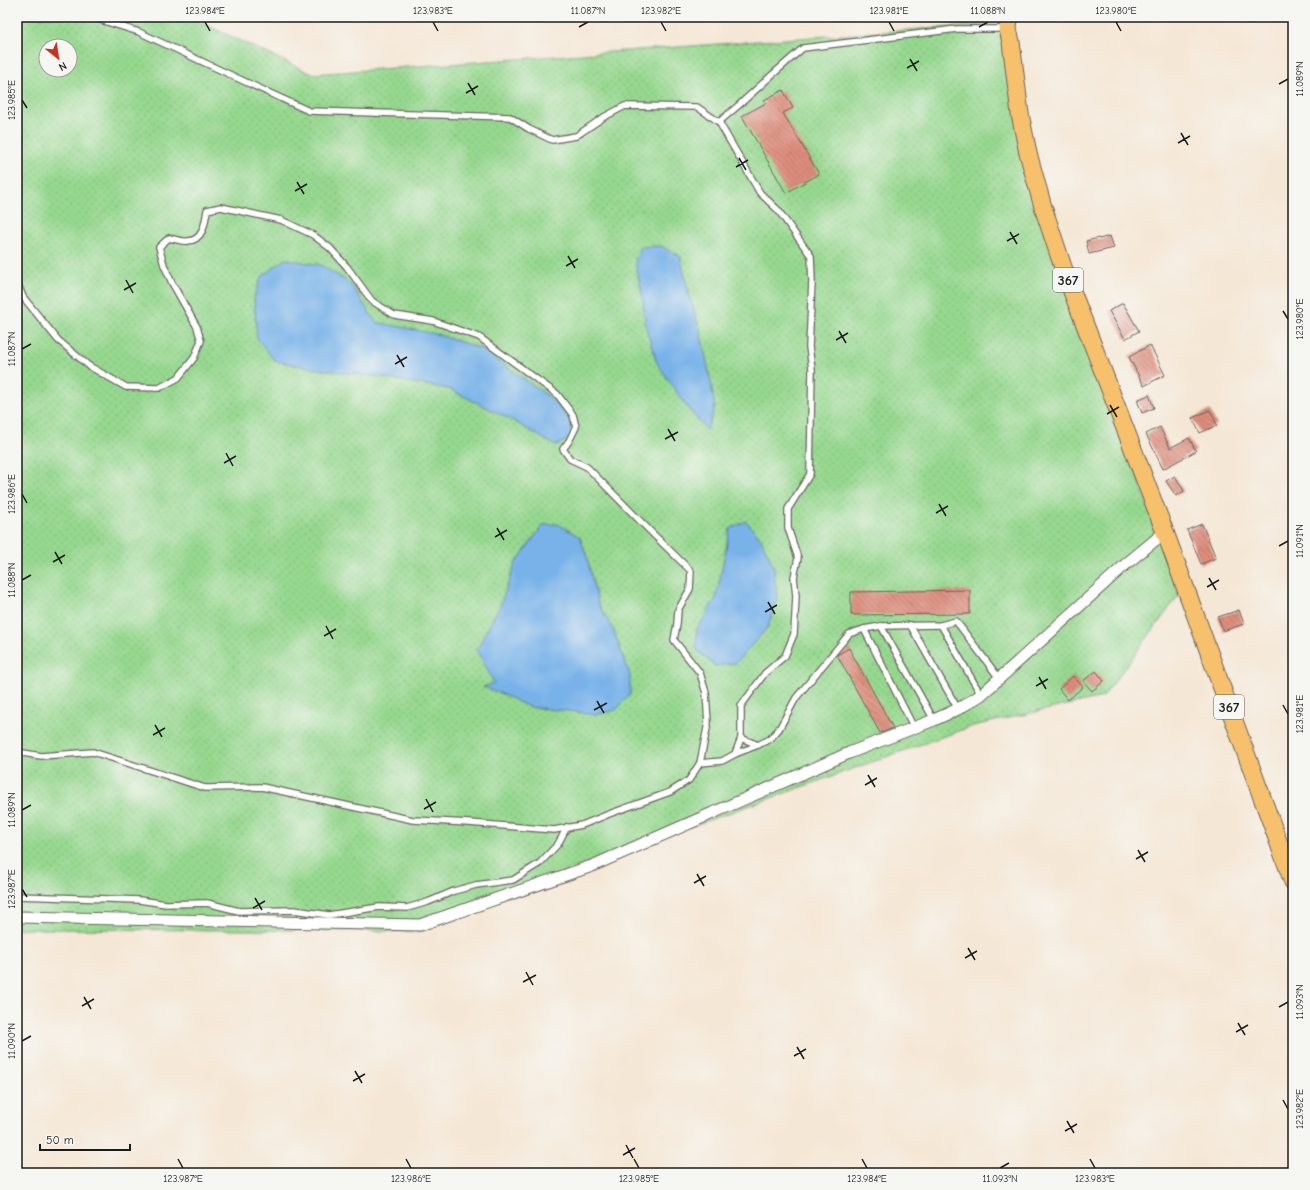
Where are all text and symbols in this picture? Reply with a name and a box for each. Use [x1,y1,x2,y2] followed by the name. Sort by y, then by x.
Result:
[185,5,225,17] text: 123.984°E
[413,5,453,17] text: 123.983°E
[571,5,605,17] text: 11.087°N
[641,5,681,17] text: 123.982°E
[870,5,908,17] text: 123.981°E
[971,5,1005,17] text: 11.088°N
[1096,5,1136,17] text: 123.980°E
[38,38,78,78] north arrow
[56,59,69,74] text: N
[1294,61,1306,97] text: 11.089°N
[6,80,18,120] text: 123.985°E
[1053,268,1083,292] road number: 367
[1294,299,1306,339] text: 123.980°E
[6,332,18,366] text: 11.087°N
[6,474,18,514] text: 123.986°E
[1294,524,1306,558] text: 11.091°N
[6,563,18,597] text: 11.088°N
[1214,695,1244,719] road number: 367
[1294,695,1306,733] text: 123.981°E
[6,792,18,828] text: 11.089°N
[6,869,18,909] text: 123.987°E
[1294,985,1306,1019] text: 11.093°N
[6,1023,18,1059] text: 11.090°N
[1294,1089,1306,1129] text: 123.982°E
[40,1126,130,1152] scale bar
[46,1133,74,1147] text: 50 m
[163,1173,203,1185] text: 123.987°E
[391,1173,431,1185] text: 123.986°E
[619,1173,659,1185] text: 123.985°E
[847,1173,887,1185] text: 123.984°E
[983,1173,1017,1185] text: 11.093°N
[1075,1173,1115,1185] text: 123.983°E

